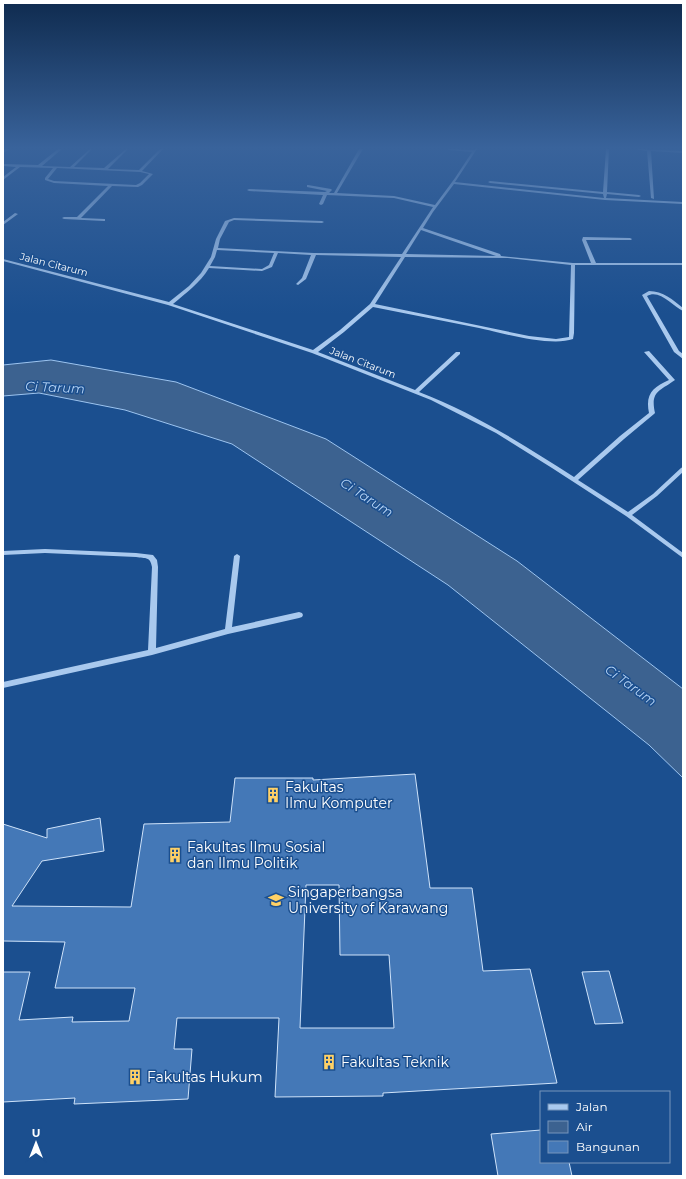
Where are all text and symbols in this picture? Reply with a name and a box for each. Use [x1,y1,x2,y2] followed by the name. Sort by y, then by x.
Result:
[18,250,89,279] street label: Jalan Citarum
[327,344,398,381] street label: Jalan Citarum
[25,377,85,397] water label: Ci Tarum
[338,474,396,520] water label: Ci Tarum
[602,661,660,709] water label: Ci Tarum
[285,778,393,812] place label: Fakultas Ilmu Komputer
[264,786,282,804] building icon: Fakultas Ilmu Komputer
[187,838,325,872] place label: Fakultas Ilmu Sosial dan Ilmu Politik
[166,846,184,864] building icon: Fakultas Ilmu Sosial dan Ilmu Politik
[288,883,448,917] place label: Singaperbangsa University of Karawang
[267,891,285,909] school or university icon: Singaperbangsa University of Karawang
[320,1053,338,1071] building icon: Fakultas Teknik
[341,1053,449,1071] place label: Fakultas Teknik
[126,1068,144,1086] building icon: Fakultas Hukum
[147,1068,263,1086] place label: Fakultas Hukum
[540,1091,670,1163] legend
[575,1099,608,1114] text: Jalan
[576,1119,593,1134] text: Air
[16,1123,56,1163] north arrow
[32,1126,40,1140] text: U
[576,1139,640,1154] text: Bangunan

